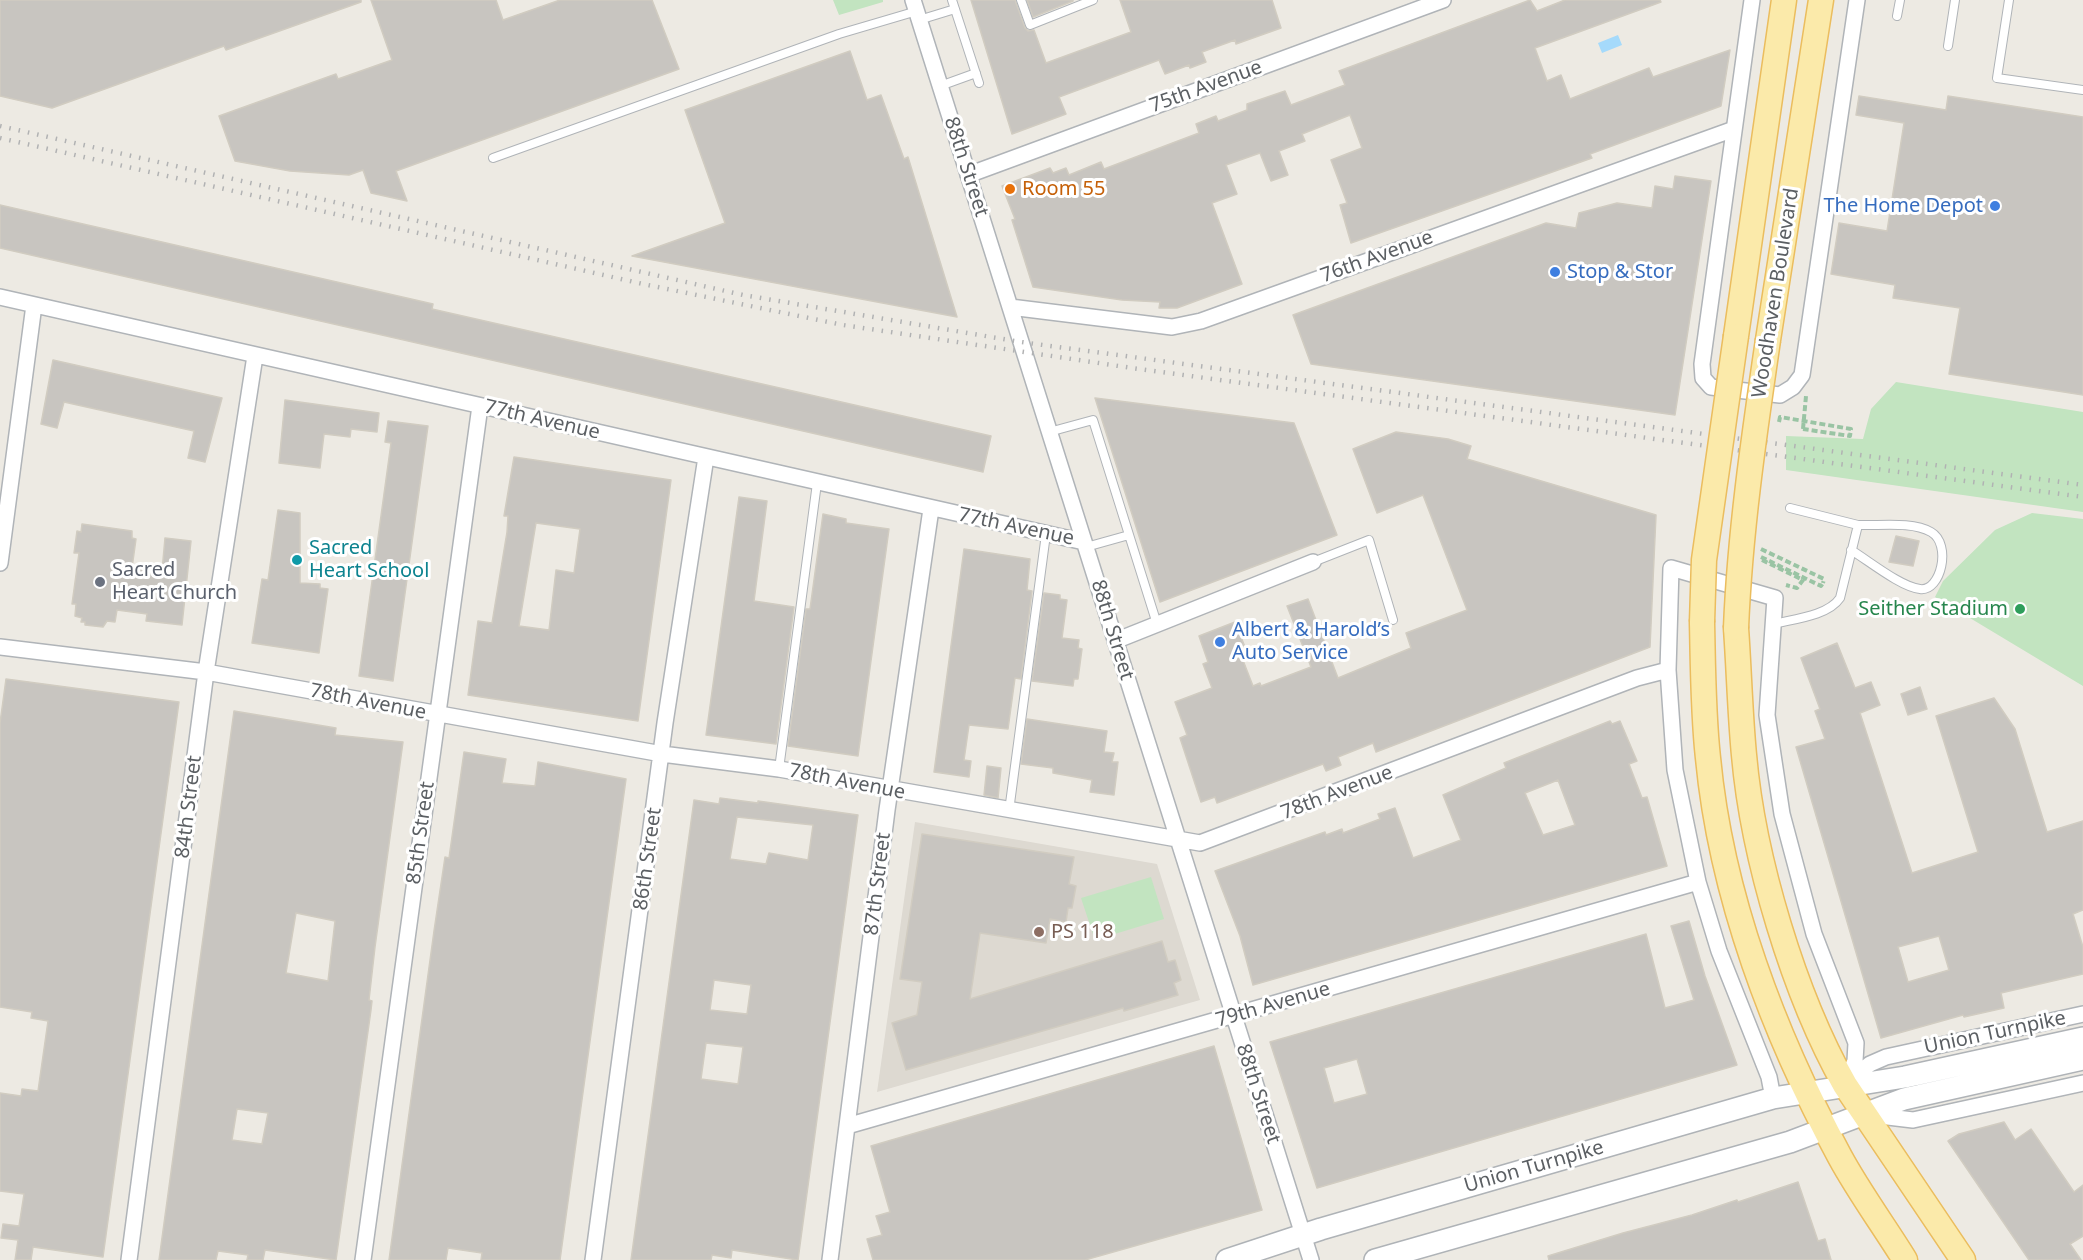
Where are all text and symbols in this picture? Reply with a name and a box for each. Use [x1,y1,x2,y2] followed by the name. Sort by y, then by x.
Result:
[1147,56,1265,118] street label: 75th Avenue
[939,114,993,220] street label: 88th Street
[1022,177,1105,201] place label: Room 55
[1003,182,1017,196] marker: Room 55
[1748,186,1804,400] street label: Woodhaven Boulevard
[1823,194,1983,218] place label: The Home Depot
[1988,199,2002,213] marker: The Home Depot
[1318,226,1436,288] street label: 76th Avenue
[1567,260,1673,284] place label: Stop & Stor
[1548,265,1562,279] marker: Stop & Stor
[482,395,602,445] street label: 77th Avenue
[956,503,1076,551] street label: 77th Avenue
[309,536,429,583] place label: Sacred Heart School
[290,553,304,567] marker: Sacred Heart School
[112,558,237,605] place label: Sacred Heart Church
[93,575,107,589] marker: Sacred Heart Church
[1085,577,1139,683] street label: 88th Street
[1858,597,2008,621] place label: Seither Stadium
[2013,602,2027,616] marker: Seither Stadium
[1232,618,1390,665] place label: Albert & Harold’s Auto Service
[1213,635,1227,649] marker: Albert & Harold’s Auto Service
[308,679,428,725] street label: 78th Avenue
[171,754,207,860] street label: 84th Street
[787,759,907,805] street label: 78th Avenue
[1278,761,1396,825] street label: 78th Avenue
[402,780,440,886] street label: 85th Street
[629,806,667,912] street label: 86th Street
[860,831,896,937] street label: 87th Street
[1051,920,1114,944] place label: PS 118
[1032,925,1046,939] marker: PS 118
[1213,977,1333,1033] street label: 79th Avenue
[1922,1006,2068,1060] street label: Union Turnpike
[1231,1041,1285,1147] street label: 88th Street
[1461,1136,1607,1198] street label: Union Turnpike

